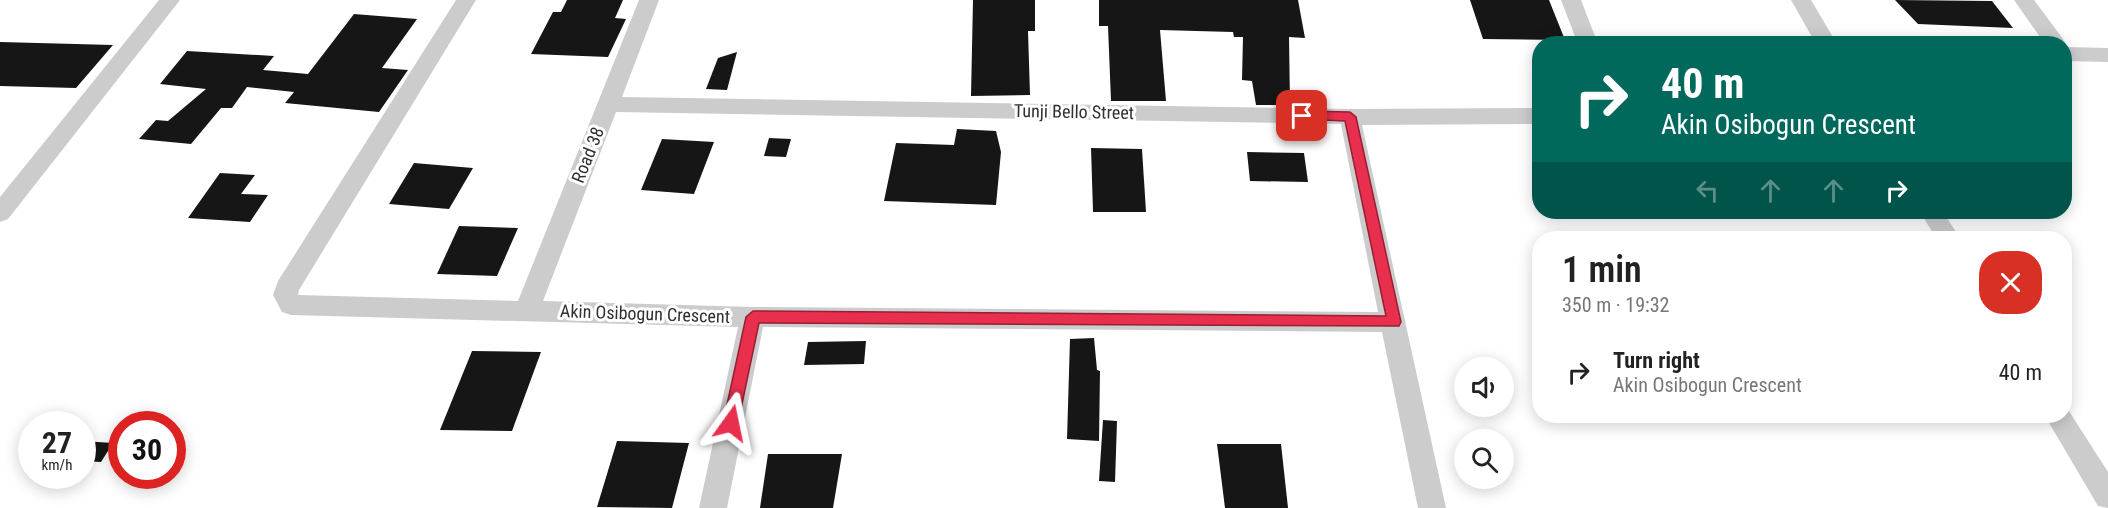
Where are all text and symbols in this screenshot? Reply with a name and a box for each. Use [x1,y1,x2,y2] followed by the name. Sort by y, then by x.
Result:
[1661,59,1744,108] text: 40 m
[1562,60,1640,138] icon: right
[1276,90,1327,141] pin
[1285,99,1318,132] icon: arrive
[1014,100,1134,123] street label: Tunji Bello Street
[1661,109,1916,141] text: Akin Osibogun Crescent
[567,124,608,186] street label: Road 38
[1691,174,1724,207] icon: left
[1754,174,1787,207] icon: ahead
[1817,174,1850,207] icon: ahead
[1880,174,1913,207] icon: right
[1562,249,1642,291] text: 1 min
[1979,251,2042,314] button: close
[1562,293,1669,317] text: 350 m · 19:32
[560,300,730,327] street label: Akin Osibogun Crescent
[1613,348,1700,373] text: Turn right
[1562,356,1595,389] icon: right
[1454,357,1514,489] map controls
[1454,357,1514,417] button: sound
[1999,360,2042,385] text: 40 m
[1613,373,1802,397] text: Akin Osibogun Crescent
[699,391,763,455] position arrow
[108,411,186,489] speed limit sign: 30
[42,425,72,460] text: 27
[1454,429,1514,489] button: search
[42,456,72,474] text: km/h

